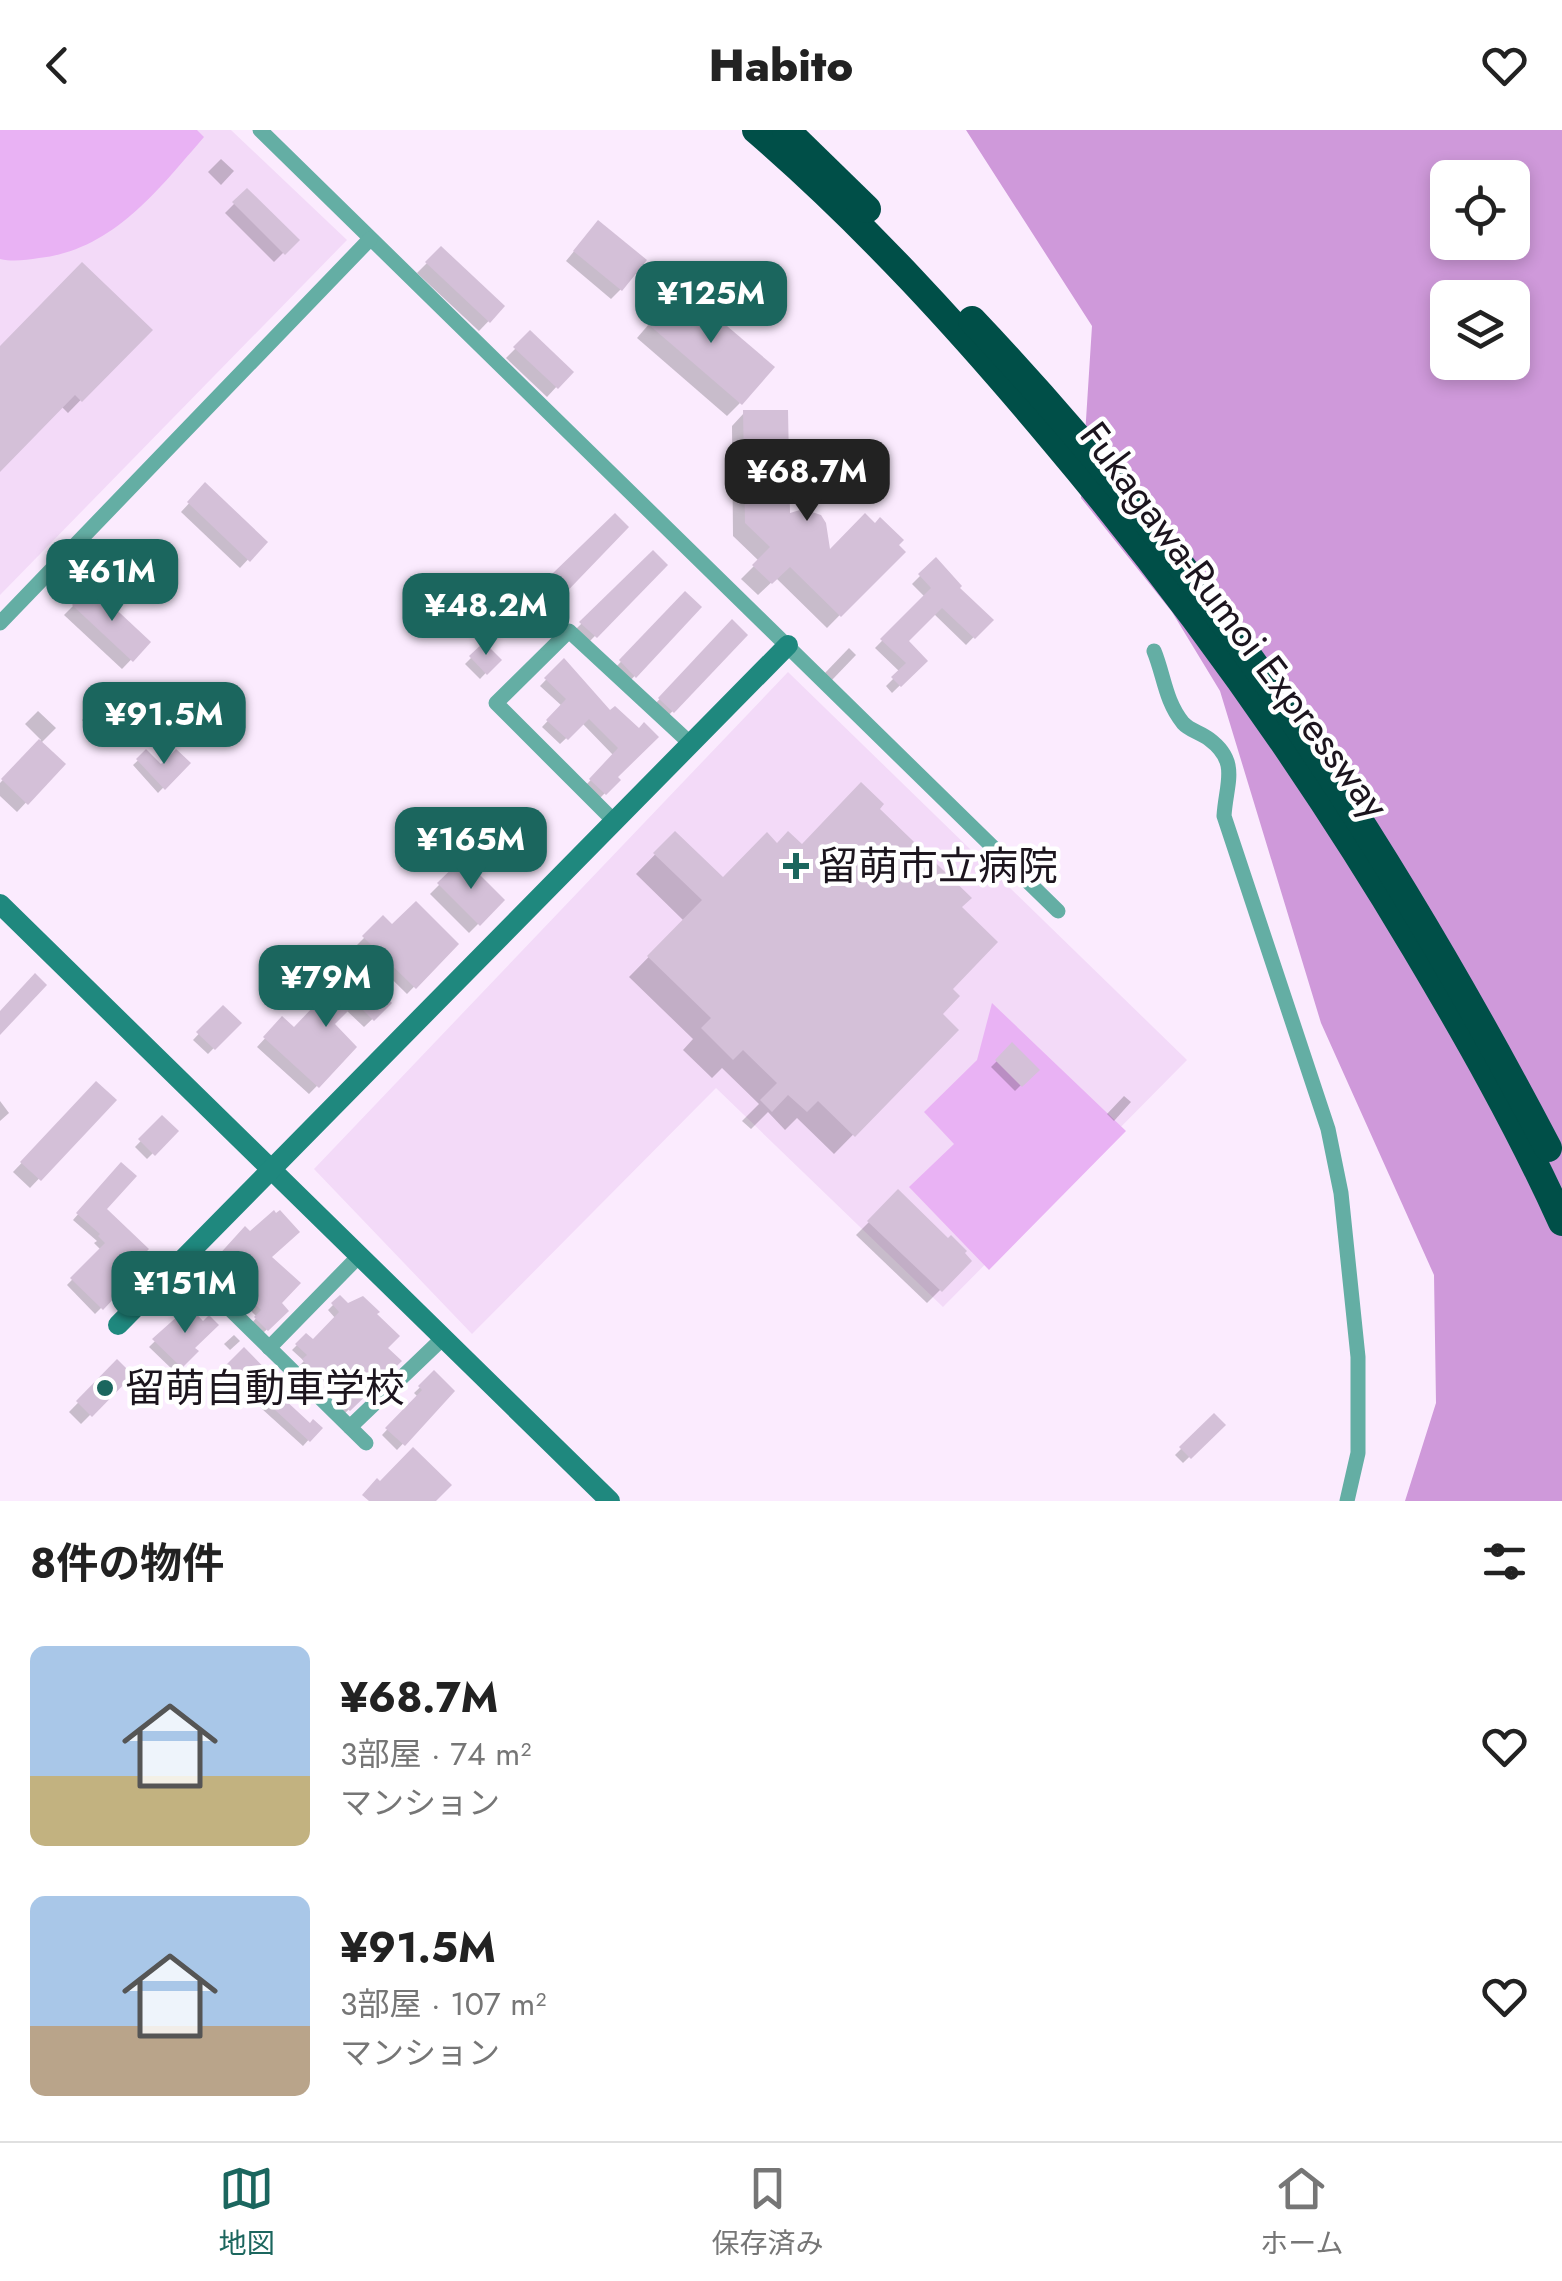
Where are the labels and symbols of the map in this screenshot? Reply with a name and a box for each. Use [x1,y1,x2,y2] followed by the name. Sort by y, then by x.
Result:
[641,261,781,346] pin: ¥125M
[1066,409,1404,831] street label: Fukagawa-Rumoi Expressway
[726,439,888,524] pin: ¥68.7M
[53,539,171,624] pin: ¥61M
[405,573,567,658] pin: ¥48.2M
[83,682,245,767] pin: ¥91.5M
[401,807,541,892] pin: ¥165M
[818,837,1058,895] place label: 留萌市立病院
[783,853,809,879] marker: 留萌市立病院
[267,945,385,1030] pin: ¥79M
[115,1251,255,1336] pin: ¥151M
[125,1359,405,1417] place label: 留萌自動車学校
[94,1377,116,1399] marker: 留萌自動車学校

